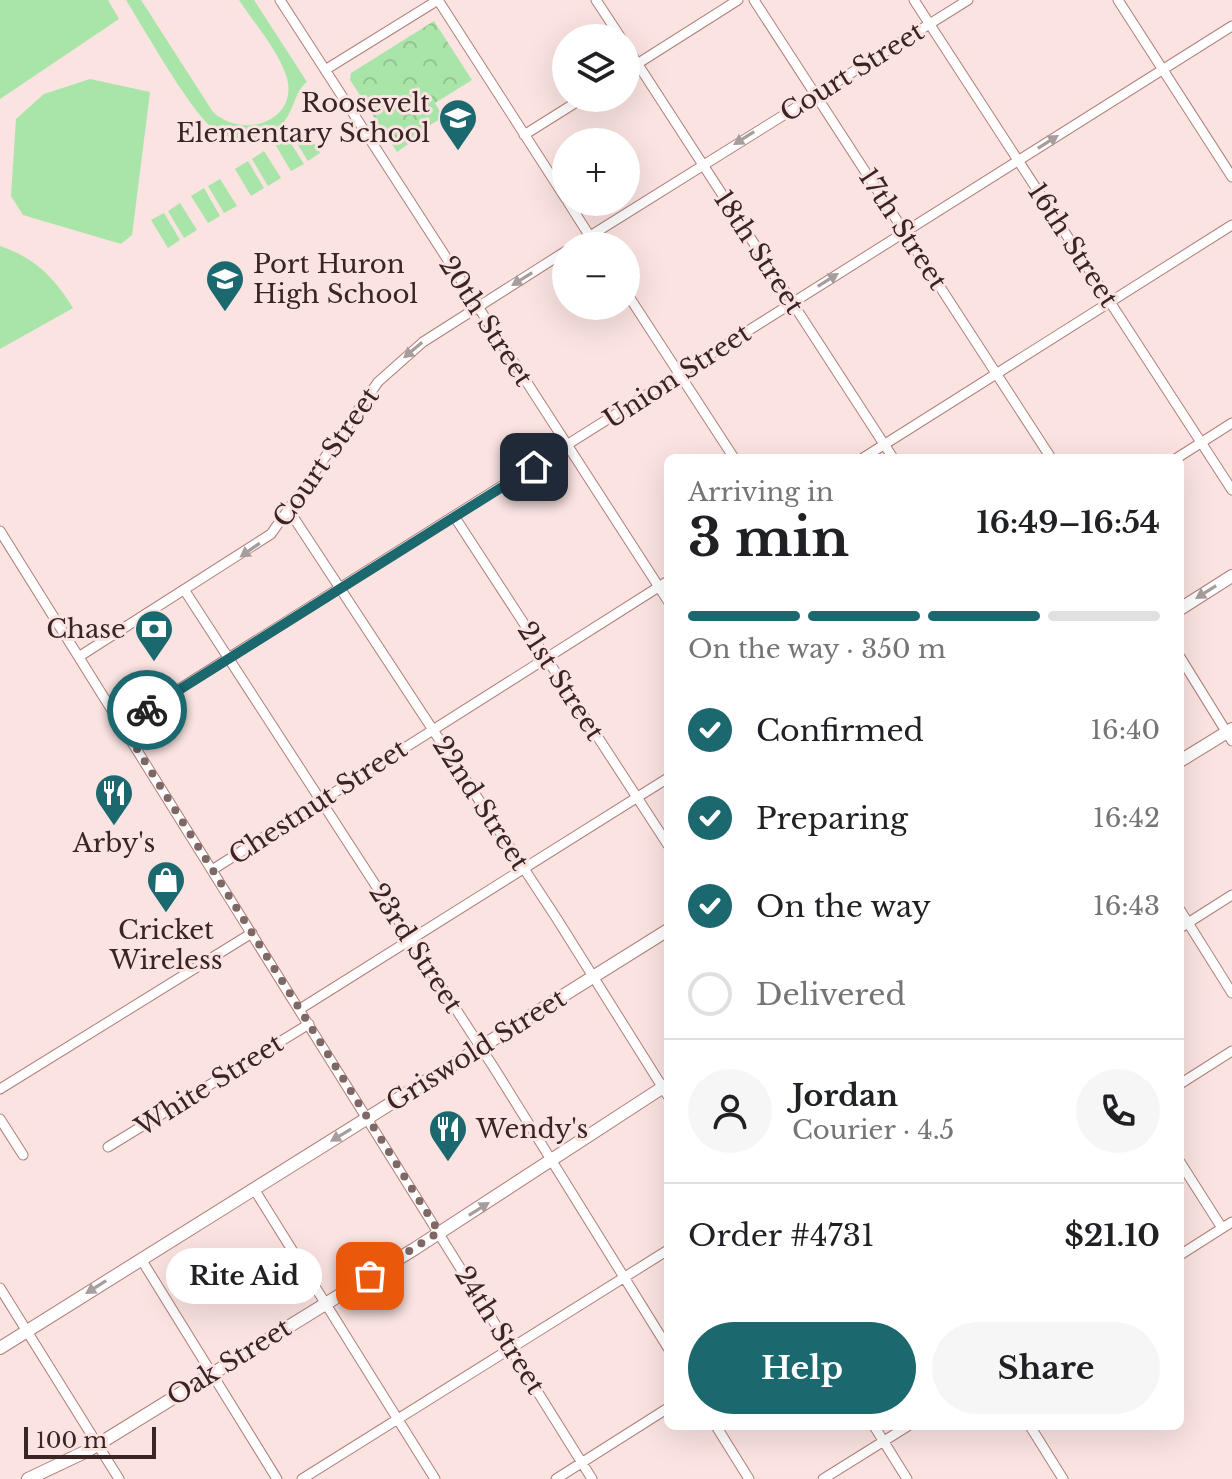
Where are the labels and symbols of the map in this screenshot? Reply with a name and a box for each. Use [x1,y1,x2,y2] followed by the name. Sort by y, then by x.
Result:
[774,15,930,129] street label: Court Street
[176,87,430,149] place label: Roosevelt Elementary School
[437,97,479,152] school or university icon: Roosevelt Elementary School
[733,131,755,145] one-way arrow
[1037,135,1058,150] one-way arrow
[852,162,954,296] street label: 17th Street
[1021,177,1125,313] street label: 16th Street
[707,184,811,320] street label: 18th Street
[253,248,418,310] place label: Port Huron High School
[432,250,540,392] street label: 20th Street
[204,258,246,313] school or university icon: Port Huron High School
[511,271,533,285] one-way arrow
[817,273,838,288] one-way arrow
[597,316,757,435] street label: Union Street
[403,341,423,358] one-way arrow
[266,381,386,533] street label: Court Street
[500,433,568,501] pin
[240,542,261,557] one-way arrow
[1195,585,1217,599] one-way arrow
[133,608,175,663] bank icon: Chase
[46,613,126,645] place label: Chase
[511,616,611,746] street label: 21st Street
[107,670,187,750] courier
[426,730,536,876] street label: 22nd Street
[223,732,413,872] street label: Chestnut Street
[93,772,135,827] restaurant icon: Arby's
[72,827,155,859] place label: Arby's
[145,859,187,914] shop icon: Cricket Wireless
[362,877,470,1019] street label: 23rd Street
[108,914,223,976] place label: Cricket Wireless
[380,982,572,1118] street label: Griswold Street
[128,1027,289,1144] street label: White Street
[427,1108,469,1163] restaurant icon: Wendy's
[475,1113,588,1145] place label: Wendy's
[330,1128,352,1142] one-way arrow
[468,1202,490,1216] one-way arrow
[336,1242,404,1310] pin
[166,1248,322,1304] callout: Rite Aid
[448,1260,552,1400] street label: 24th Street
[85,1280,107,1294] one-way arrow
[161,1311,297,1413] street label: Oak Street
[24,1423,156,1459] scale bar

